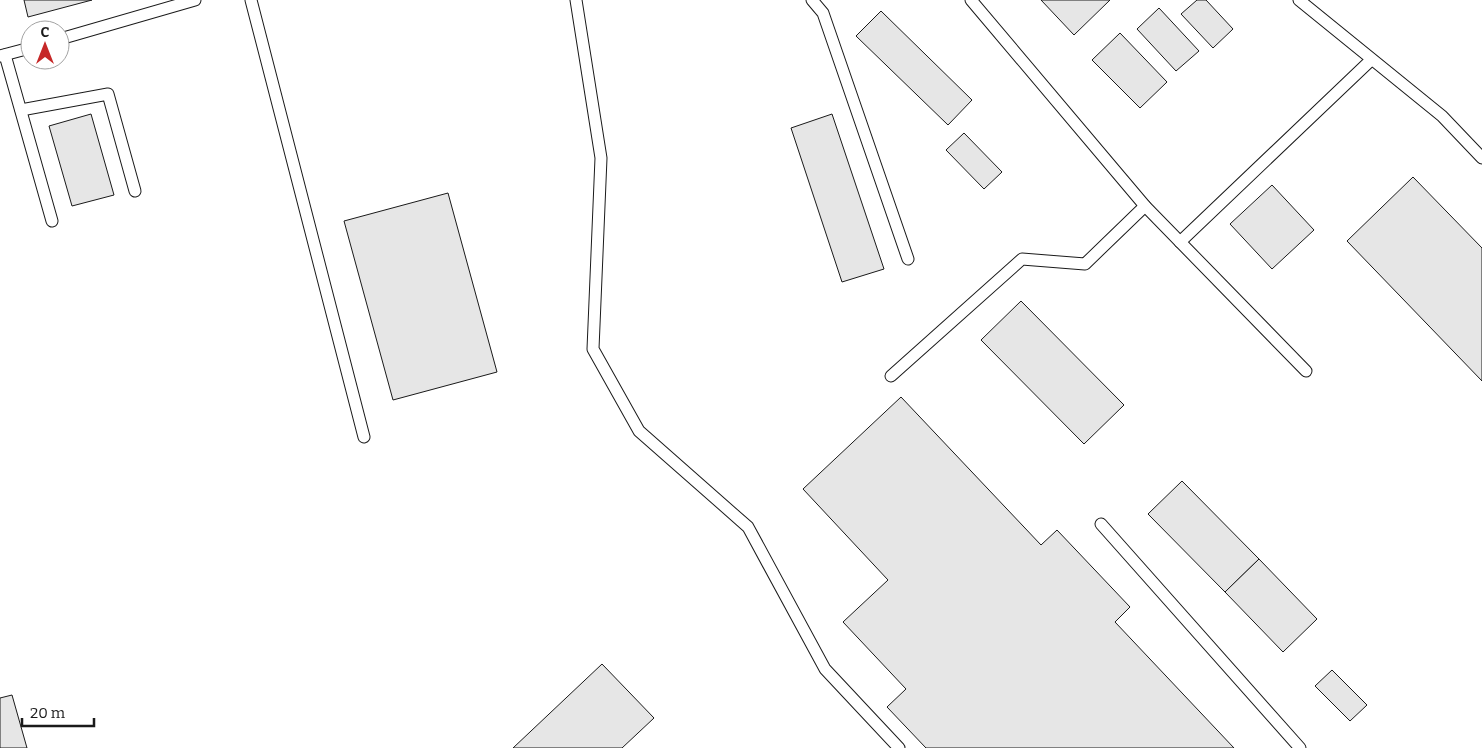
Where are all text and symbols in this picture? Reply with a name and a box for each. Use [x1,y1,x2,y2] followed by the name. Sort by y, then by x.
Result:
[20,20,70,70] north arrow
[41,24,50,41] text: С
[22,696,95,728] scale bar
[30,704,66,722] text: 20 m

